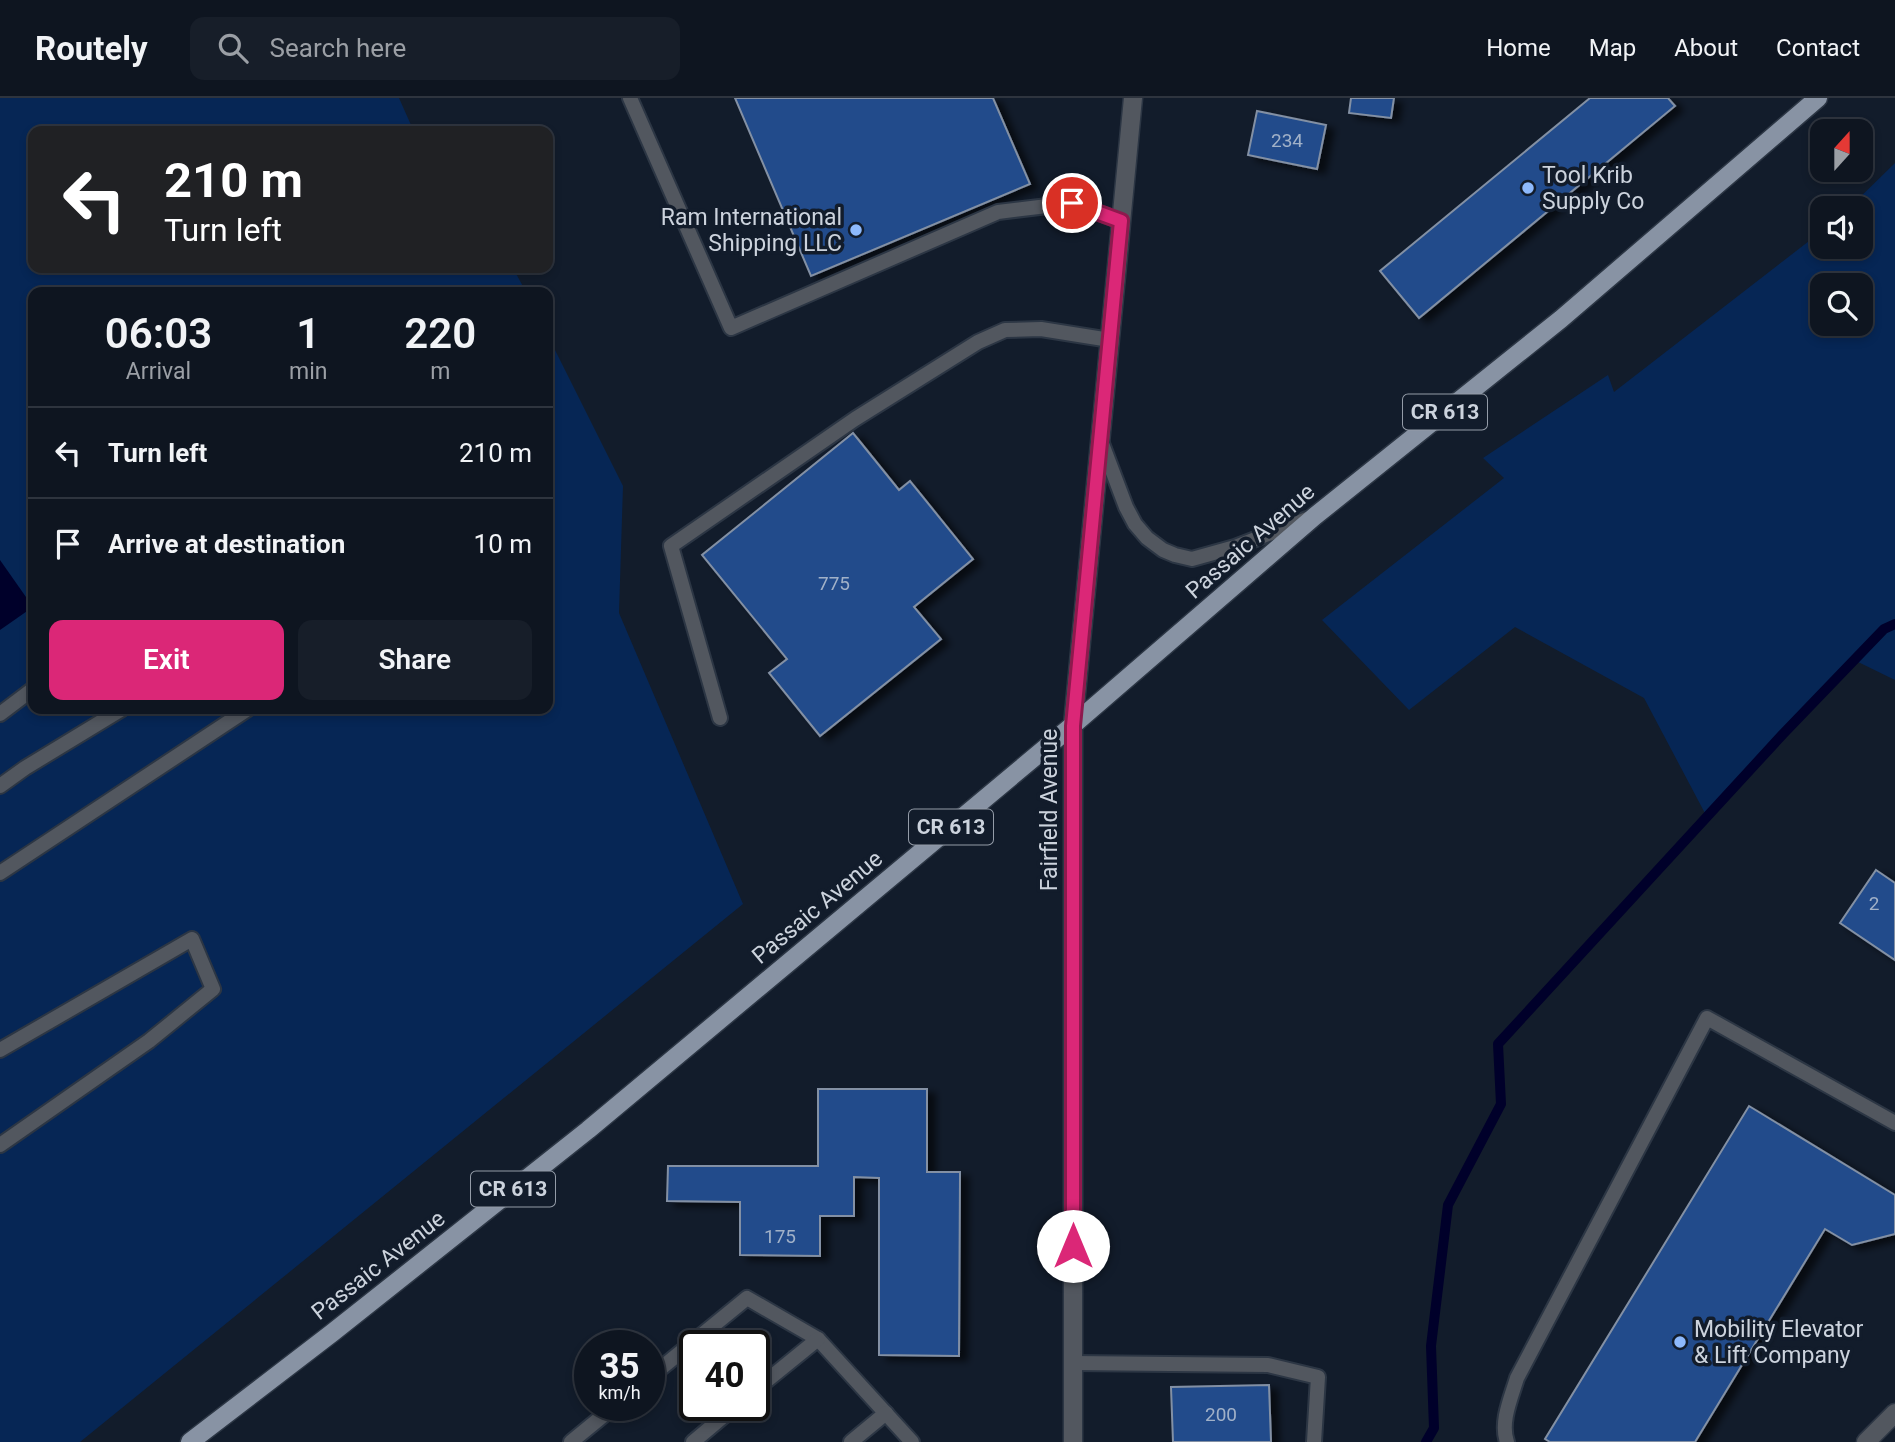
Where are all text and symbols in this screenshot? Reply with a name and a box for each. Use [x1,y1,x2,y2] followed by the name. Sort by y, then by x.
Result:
[190,17,680,80] search box
[35,29,148,68] text: Routely
[214,29,252,67] icon: search
[270,33,406,63] text: Search here
[1486,34,1551,62] text: Home
[1589,34,1636,62] text: Map
[1674,34,1738,62] text: About
[1776,34,1860,62] text: Contact
[1810,119,1872,182] north arrow
[1810,119,1873,336] map controls
[1271,129,1303,152] house number: 234
[164,152,303,209] text: 210 m
[49,154,140,245] icon: left
[1542,162,1644,215] place label: Tool Krib Supply Co
[1042,173,1102,233] pin
[1520,180,1536,196] marker: Tool Krib Supply Co
[1053,184,1091,222] icon: arrive
[1810,196,1873,259] button: sound
[661,204,842,257] place label: Ram International Shipping LLC
[164,211,282,249] text: Turn left
[848,222,864,238] marker: Ram International Shipping LLC
[1810,273,1873,336] button: search
[105,309,212,358] text: 06:03
[296,309,320,358] text: 1
[404,309,476,358] text: 220
[126,358,191,385] text: Arrival
[289,358,327,385] text: min
[430,358,450,385] text: m
[1403,394,1487,430] road number: CR 613
[49,434,87,472] icon: left
[108,438,207,468] text: Turn left
[459,438,532,468] text: 210 m
[1180,478,1320,605] street label: Passaic Avenue
[49,525,87,563] icon: arrive
[108,529,345,559] text: Arrive at destination
[474,529,532,559] text: 10 m
[818,572,850,595] house number: 775
[49,620,284,700] button: Exit
[298,620,532,700] button: Share
[1036,729,1063,891] street label: Fairfield Avenue
[909,810,993,844] road number: CR 613
[747,845,888,970] street label: Passaic Avenue
[1869,892,1879,915] house number: 2
[471,1172,555,1206] road number: CR 613
[306,1205,450,1326] street label: Passaic Avenue
[1036,1209,1110,1283] position arrow
[764,1225,796,1248] house number: 175
[1694,1316,1864,1369] place label: Mobility Elevator & Lift Company
[679,1330,770,1421] speed limit sign: 40
[1672,1334,1688,1350] marker: Mobility Elevator & Lift Company
[599,1346,640,1387] text: 35
[598,1382,641,1403] text: km/h
[1205,1403,1237,1426] house number: 200

